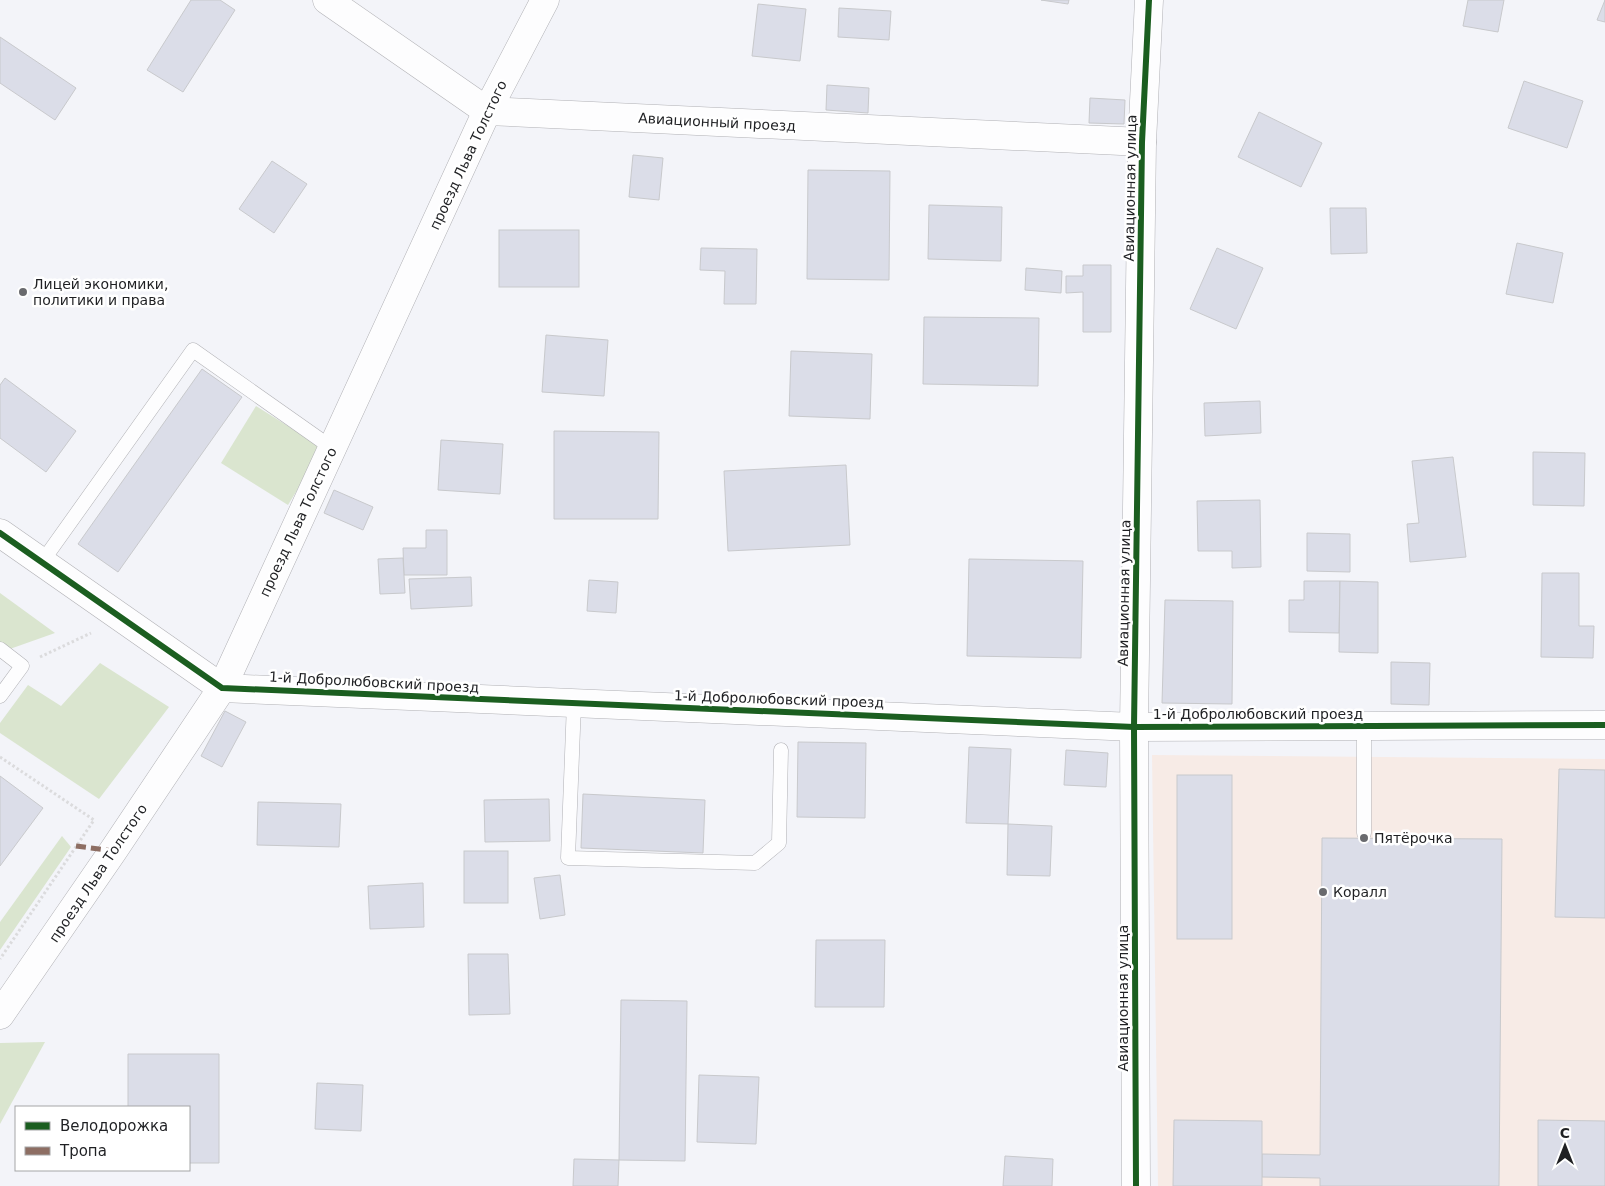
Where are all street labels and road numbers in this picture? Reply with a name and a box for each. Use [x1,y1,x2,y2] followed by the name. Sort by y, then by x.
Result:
[426,78,510,232] street label: проезд Льва Толстого
[638,110,796,134] street label: Авиационный проезд
[1121,114,1139,262] street label: Авиационная улица
[256,445,340,599] street label: проезд Льва Толстого
[1115,519,1133,667] street label: Авиационная улица
[269,669,479,695] street label: 1-й Добролюбовский проезд
[674,687,884,711] street label: 1-й Добролюбовский проезд
[1153,706,1363,722] street label: 1-й Добролюбовский проезд
[46,801,150,945] street label: проезд Льва Толстого
[1115,925,1131,1071] street label: Авиационная улица

